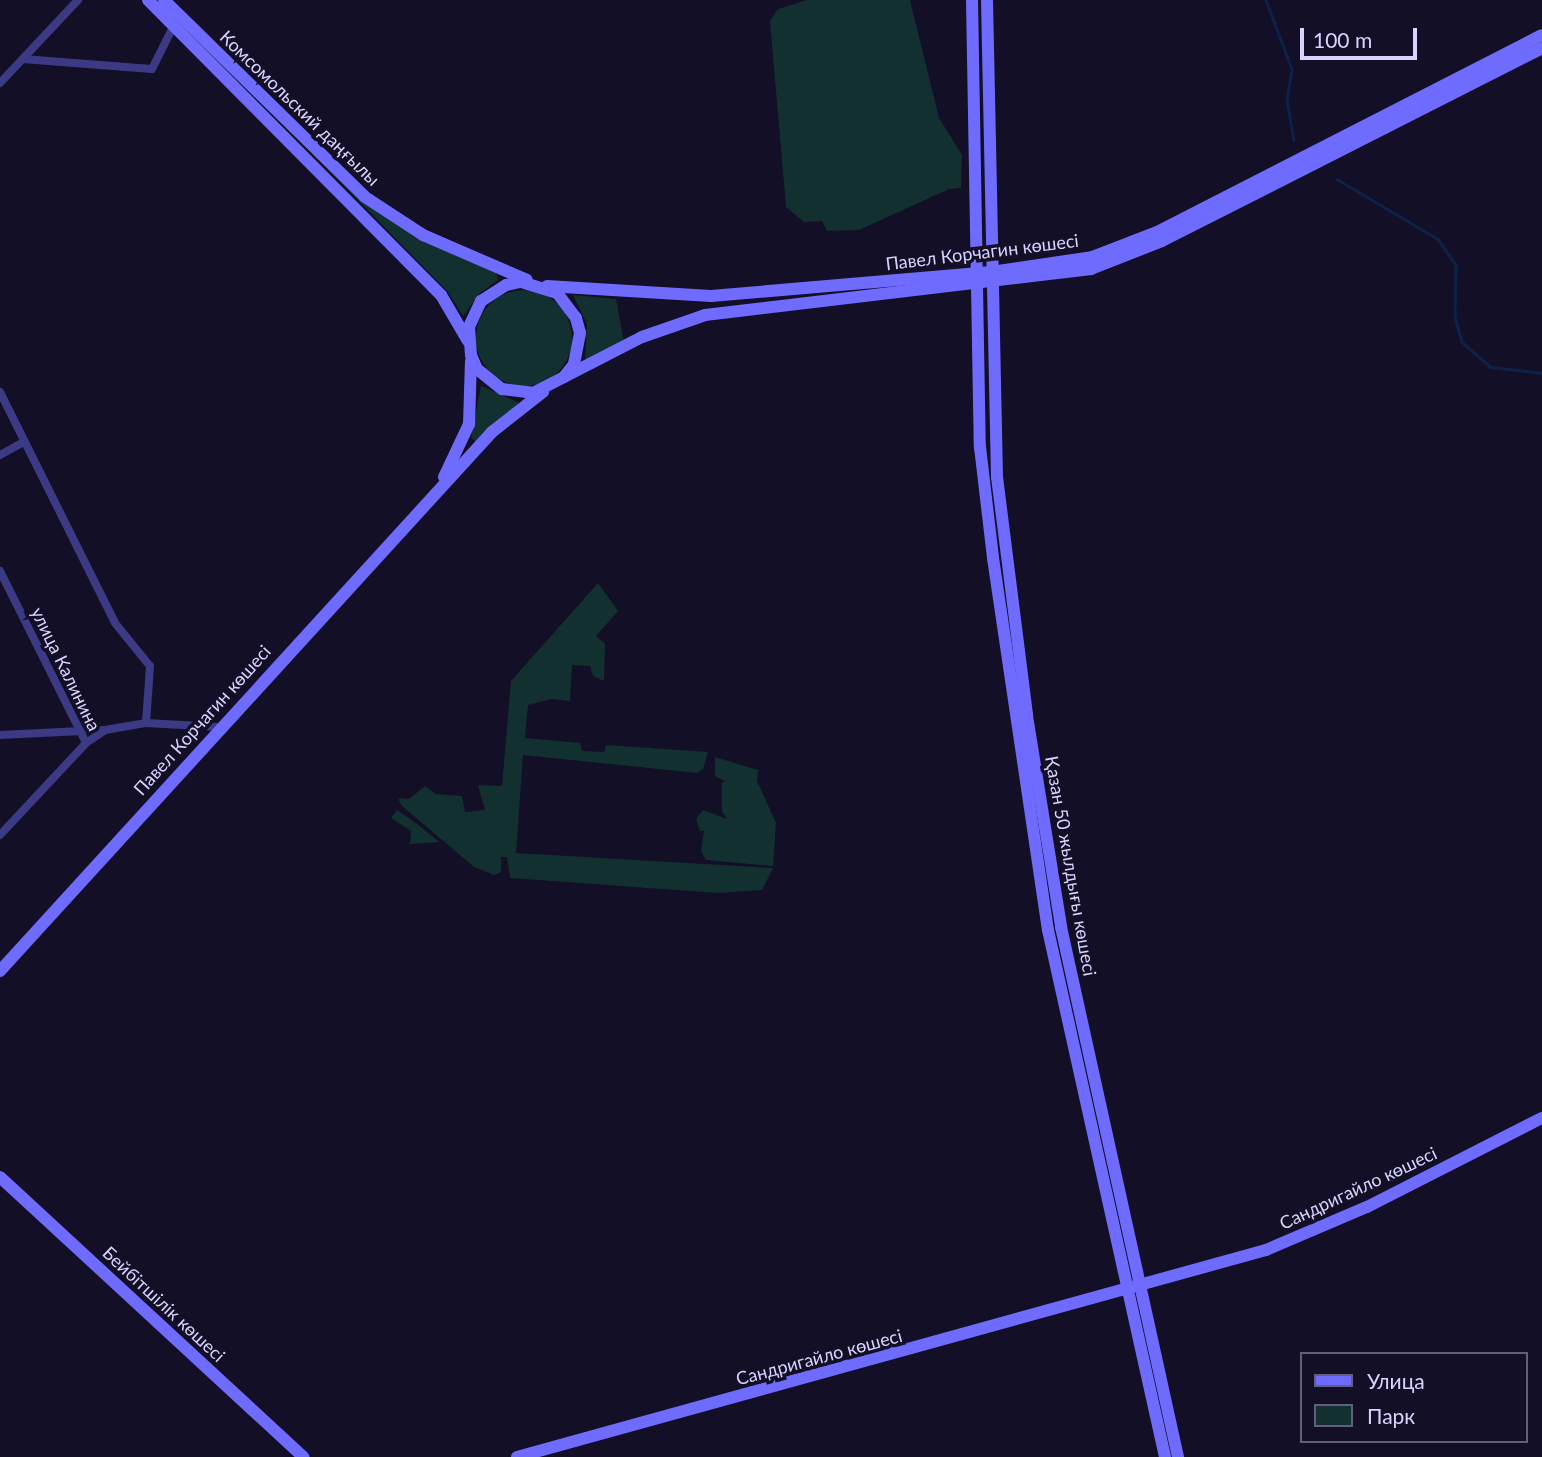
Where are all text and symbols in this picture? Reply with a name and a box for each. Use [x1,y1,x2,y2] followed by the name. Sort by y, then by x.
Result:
[1304,14,1421,58] scale bar
[216,26,384,190] street label: Комсомольский даңғылы
[1313,27,1372,52] text: 100 m
[884,229,1080,275] street label: Павел Корчагин көшесі
[27,604,105,734] street label: улица Калинина
[129,641,275,799] street label: Павел Корчагин көшесі
[1041,754,1101,978] street label: Қазан 50 жылдығы көшесі
[1276,1142,1440,1234] street label: Сандригайло көшесі
[98,1242,230,1366] street label: Бейбітшілік көшесі
[734,1324,904,1390] street label: Сандригайло көшесі
[1300,1352,1528,1443] legend
[1367,1368,1425,1393] text: Улица
[1367,1403,1415,1428] text: Парк

